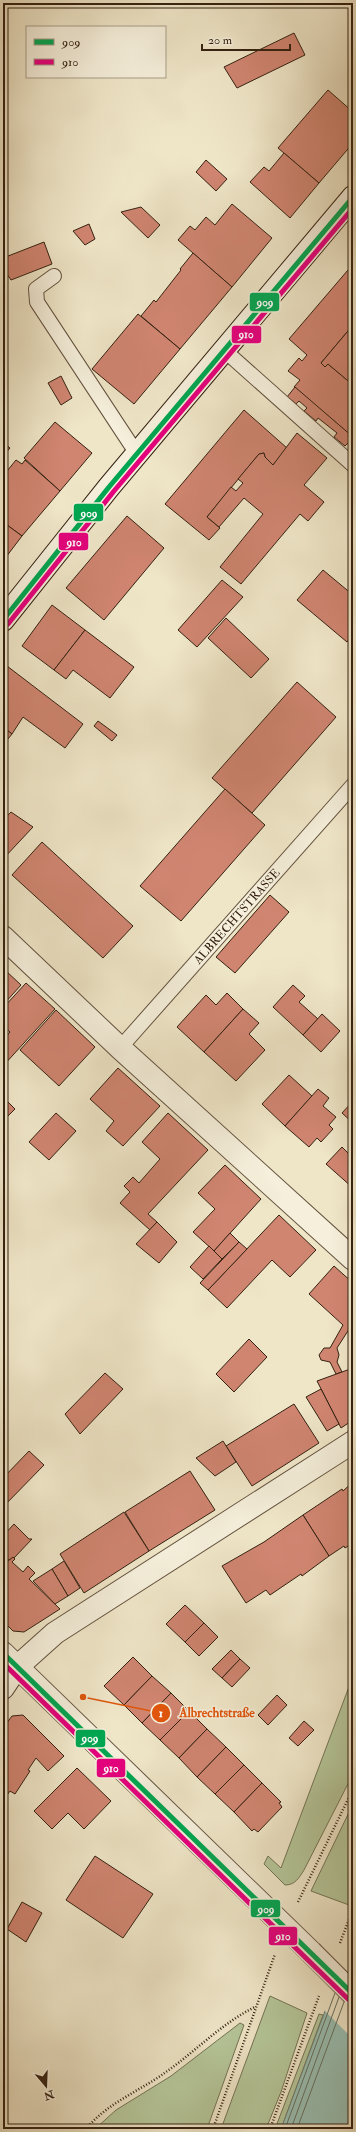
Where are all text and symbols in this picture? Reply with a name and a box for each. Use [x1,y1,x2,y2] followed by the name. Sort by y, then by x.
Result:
[26,26,166,78] legend
[202,26,290,52] scale bar
[208,33,233,48] text: 20 m
[61,35,80,50] text: 909
[61,55,78,70] text: 910
[249,292,280,312] line badge: 909
[256,296,274,309] text: 909
[231,325,262,344] line badge: 910
[237,328,254,341] text: 910
[73,503,104,522] line badge: 909
[80,507,98,520] text: 909
[58,532,89,551] line badge: 910
[65,536,82,549] text: 910
[190,865,283,968] street label: ALBRECHTSTRASSE
[151,1700,263,1725] callout: Albrechtstraße
[178,1705,255,1721] text: Albrechtstraße
[159,1706,163,1721] text: 1
[75,1729,106,1748] line badge: 909
[81,1732,99,1745] text: 909
[96,1758,126,1778] line badge: 910
[102,1762,119,1775] text: 910
[250,1899,281,1918] line badge: 909
[257,1903,275,1916] text: 909
[268,1926,298,1946] line badge: 910
[274,1930,291,1943] text: 910
[26,2066,66,2106] north arrow
[41,2087,57,2103] text: N

